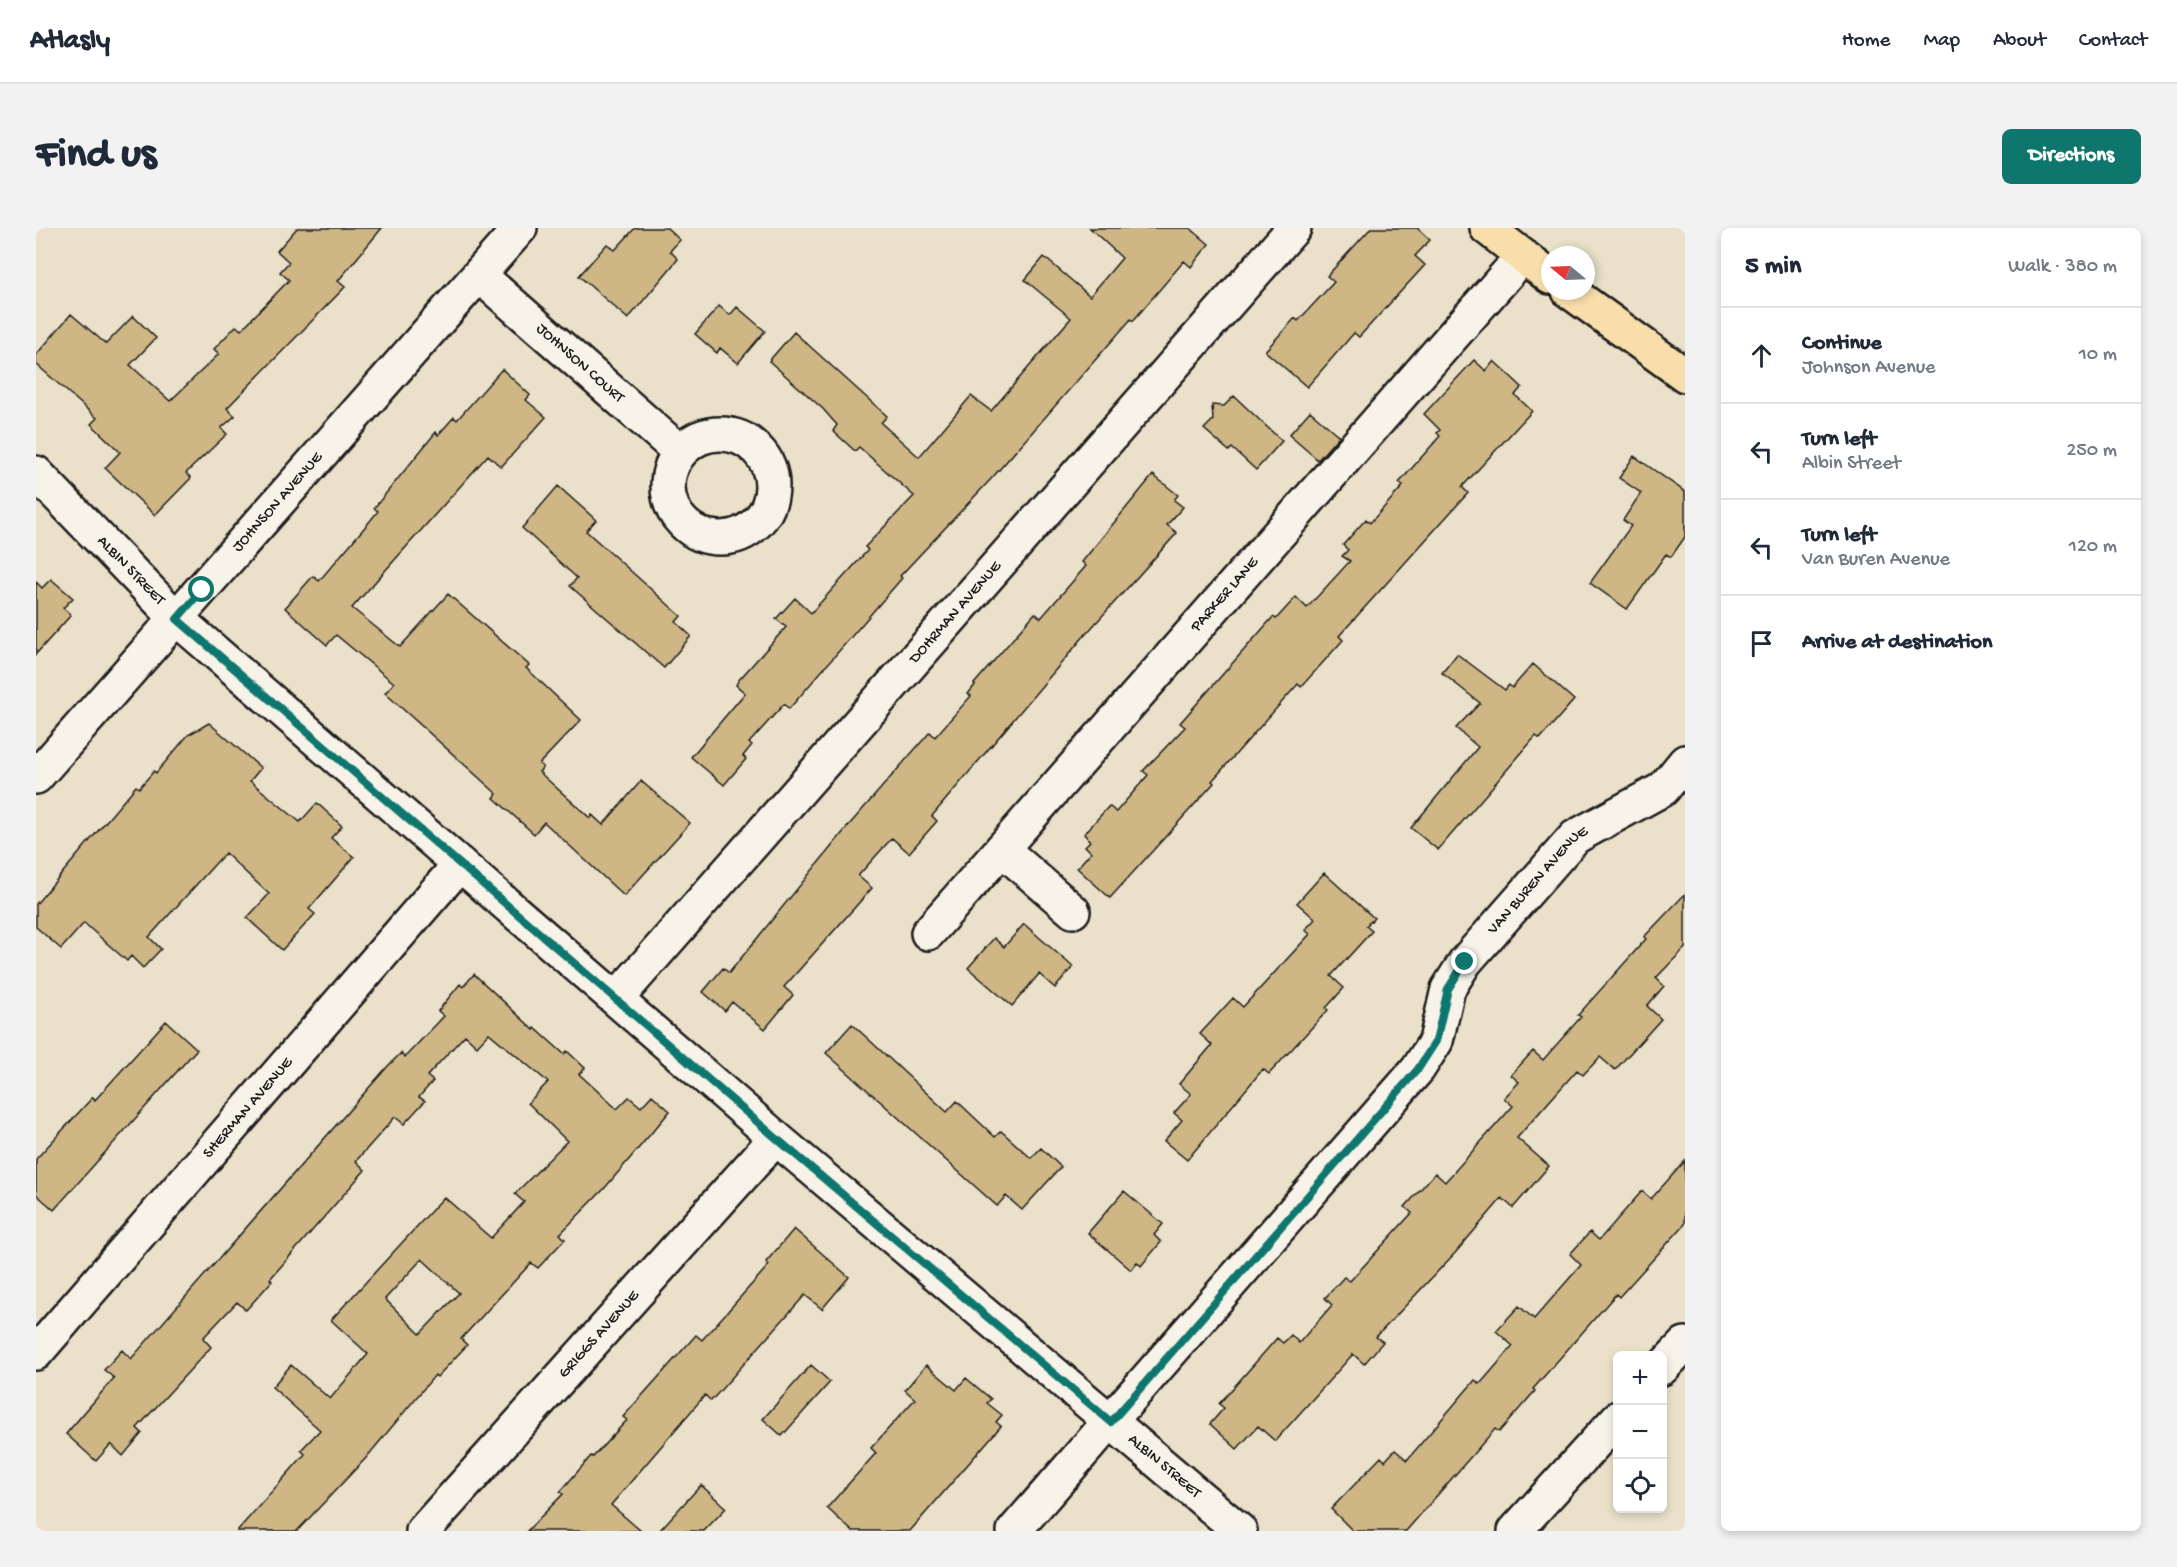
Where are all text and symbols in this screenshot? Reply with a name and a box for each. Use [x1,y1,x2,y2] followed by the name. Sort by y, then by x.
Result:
[30,25,110,58] text: Atlasly
[1842,29,1890,54] text: Home
[1923,29,1960,54] text: Map
[1993,29,2046,54] text: About
[2079,29,2147,54] text: Contact
[2002,129,2141,184] button: Directions
[36,132,156,181] text: Find us
[1541,246,1595,300] north arrow
[1745,252,1801,283] text: 5 min
[2008,256,2117,279] text: Walk · 380 m
[532,320,628,408] street label: JOHNSON COURT
[1802,331,1882,357] text: Continue
[1745,339,1778,372] icon: ahead
[2079,344,2117,367] text: 10 m
[1802,357,1935,380] text: Johnson Avenue
[1802,427,1876,453] text: Turn left
[1745,435,1778,468] icon: left
[2066,440,2117,463] text: 250 m
[229,448,328,556] street label: JOHNSON AVENUE
[1802,453,1901,476] text: Albin Street
[1802,523,1876,549] text: Turn left
[1745,531,1778,564] icon: left
[93,532,169,610] street label: ALBIN STREET
[2069,536,2117,559] text: 120 m
[1802,549,1950,572] text: Van Buren Avenue
[1186,553,1264,637] street label: PARKER LANE
[905,557,1007,669] street label: DOHRMAN AVENUE
[188,576,214,602] route start
[1745,627,1778,660] icon: arrive
[1802,630,1992,656] text: Arrive at destination
[1483,822,1592,939] street label: VAN BUREN AVENUE
[1451,948,1477,974] route end
[199,1053,298,1163] street label: SHERMAN AVENUE
[555,1286,644,1382] street label: GRIGGS AVENUE
[1613,1351,1667,1513] map controls
[1613,1351,1667,1405] button: +
[1613,1405,1667,1459] button: −
[1124,1430,1205,1503] street label: ALBIN STREET
[1613,1459,1667,1513] button: locate

